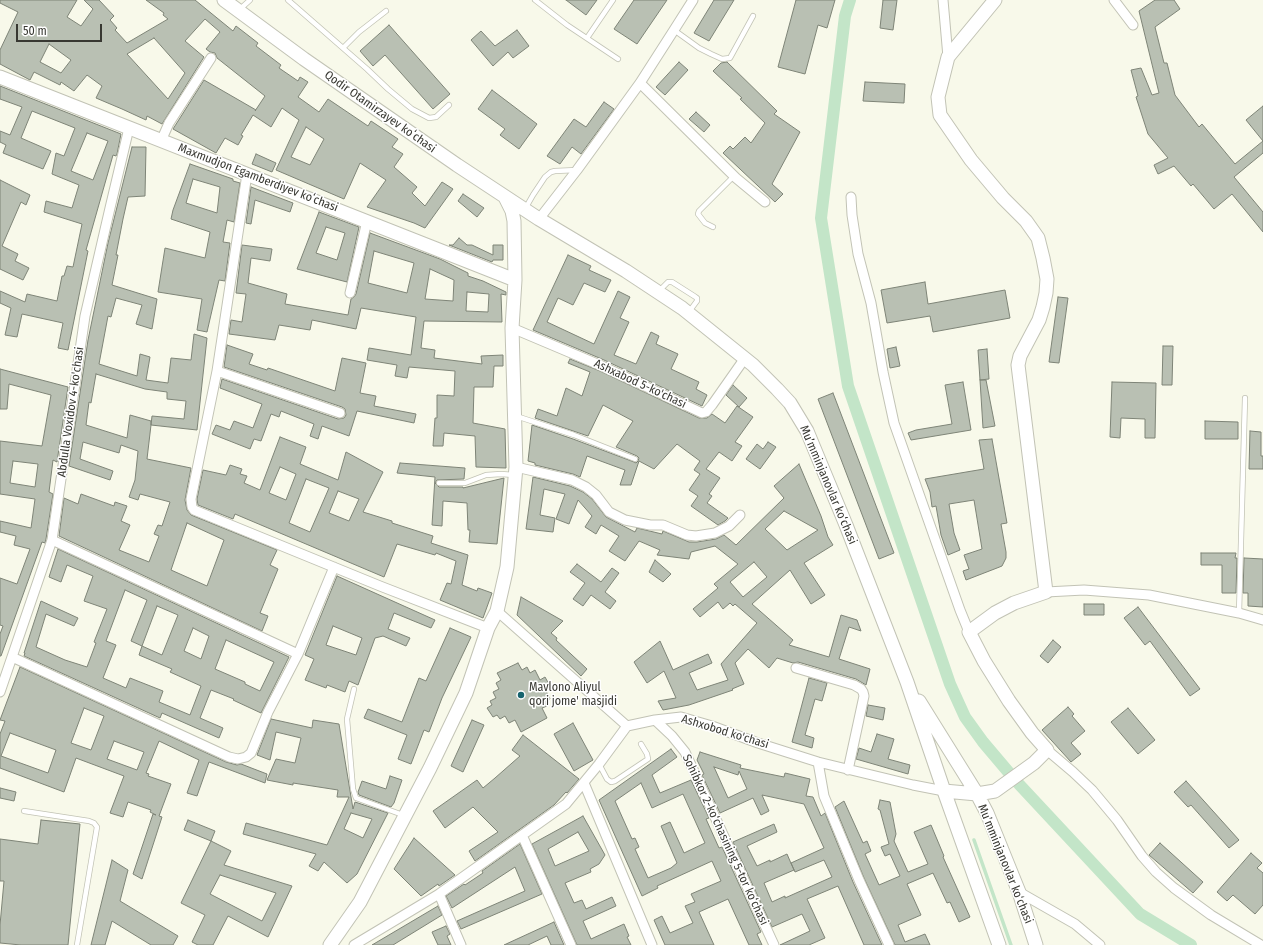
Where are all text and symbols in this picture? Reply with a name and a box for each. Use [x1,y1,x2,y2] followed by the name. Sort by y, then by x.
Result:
[18,16,104,42] scale bar
[23,24,47,38] text: 50 m
[321,68,439,156] street label: Qodir Otamirzayev koʻchasi
[176,141,340,215] street label: Maxmudjon Egamberdiyev koʻchasi
[55,346,87,478] street label: Abdulla Voxidov 4-ko'chasi
[592,356,688,412] street label: Ashxabod 5-ko'chasi
[796,423,860,547] street label: Mu’mminjanovlar ko‘chasi
[529,681,617,709] place label: Mavlono Aliyul qori jome' masjidi
[516,690,526,700] marker: Mavlono Aliyul qori jome' masjidi
[680,712,770,752] street label: Ashxobod ko'chasi
[679,752,771,928] street label: Sohibkor 2-ko‘chasining 5-tor ko‘chasi
[974,802,1036,926] street label: Mu’mminjanovlar ko‘chasi

